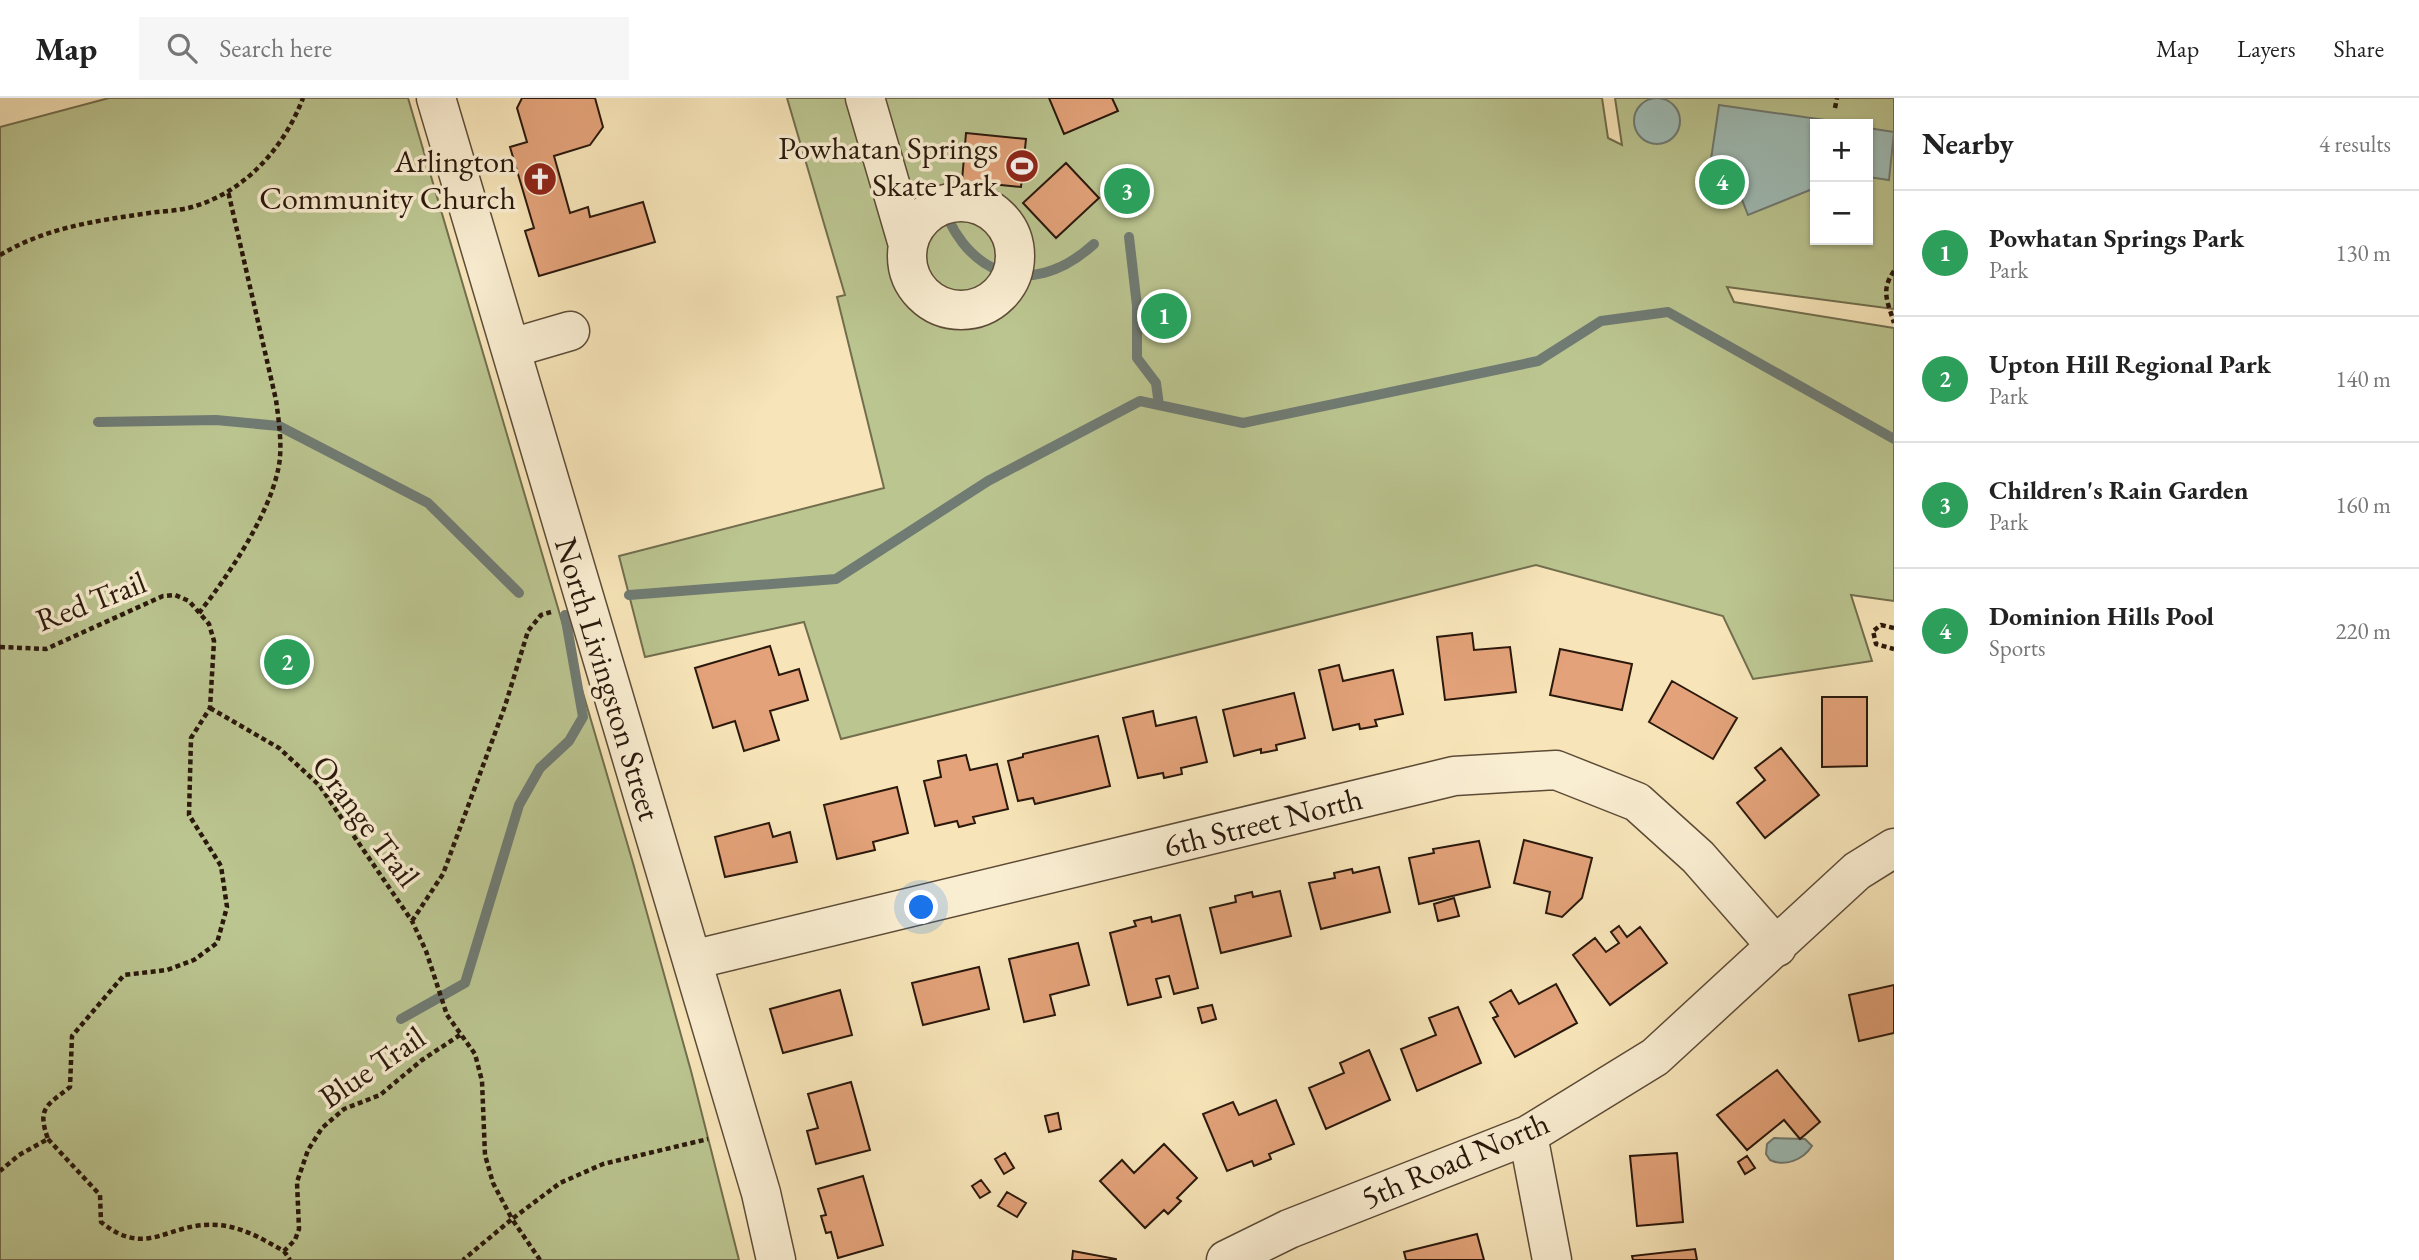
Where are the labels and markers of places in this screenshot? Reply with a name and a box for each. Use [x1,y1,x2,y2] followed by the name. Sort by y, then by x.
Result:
[778,127,999,206] place label: Powhatan Springs Skate Park
[259,140,516,219] place label: Arlington Community Church
[1003,147,1041,185] sports icon: Powhatan Springs Skate Park
[1699,156,1745,208] pin: 4
[521,160,559,198] church icon: Arlington Community Church
[1104,165,1150,217] pin: 3
[1141,290,1187,342] pin: 1
[264,636,310,688] pin: 2

